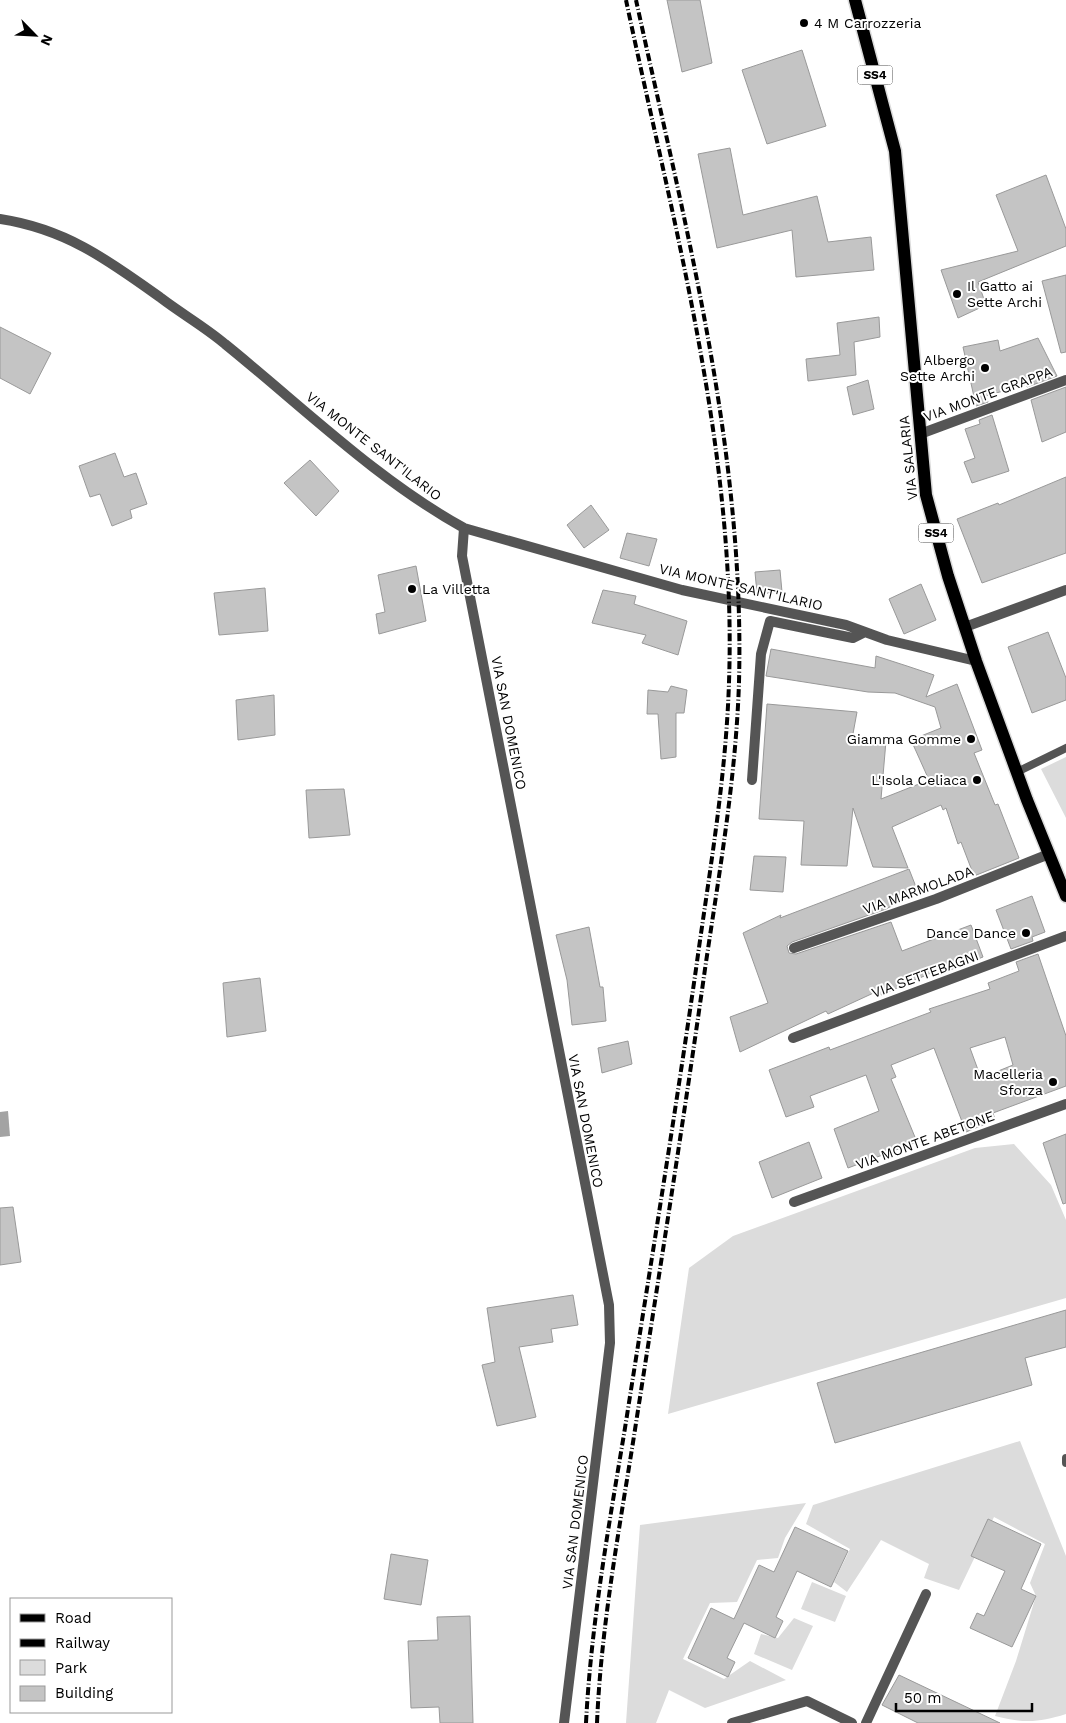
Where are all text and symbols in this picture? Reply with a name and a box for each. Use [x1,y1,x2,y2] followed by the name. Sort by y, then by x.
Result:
[10,10,60,60] north arrow
[814,15,921,31] place label: 4 M Carrozzeria
[798,17,810,29] marker: 4 M Carrozzeria
[37,32,56,48] text: N
[858,66,892,84] road number: SS4
[967,278,1042,310] place label: Il Gatto ai Sette Archi
[951,288,963,300] marker: Il Gatto ai Sette Archi
[900,352,975,384] place label: Albergo Sette Archi
[979,362,991,374] marker: Albergo Sette Archi
[921,363,1055,425] street label: VIA MONTE GRAPPA
[303,388,445,504] street label: VIA MONTE SANT'ILARIO
[896,415,920,501] street label: VIA SALARIA
[918,524,954,542] road number: SS4
[658,560,824,614] street label: VIA MONTE SANT'ILARIO
[422,581,490,597] place label: La Villetta
[406,583,418,595] marker: La Villetta
[488,655,530,791] street label: VIA SAN DOMENICO
[847,731,961,747] place label: Giamma Gomme
[965,733,977,745] marker: Giamma Gomme
[871,772,967,788] place label: L'Isola Celiaca
[971,774,983,786] marker: L'Isola Celiaca
[861,863,975,917] street label: VIA MARMOLADA
[926,925,1016,941] place label: Dance Dance
[1020,927,1032,939] marker: Dance Dance
[869,947,981,1001] street label: VIA SETTEBAGNI
[565,1053,607,1189] street label: VIA SAN DOMENICO
[973,1066,1043,1098] place label: Macelleria Sforza
[1047,1076,1059,1088] marker: Macelleria Sforza
[854,1107,996,1173] street label: VIA MONTE ABETONE
[559,1454,591,1590] street label: VIA SAN DOMENICO
[10,1598,172,1713] legend
[55,1609,92,1627] text: Road
[55,1634,110,1652] text: Railway
[55,1659,88,1677] text: Park
[896,1680,1032,1712] scale bar
[55,1684,113,1702] text: Building
[904,1689,941,1707] text: 50 m

